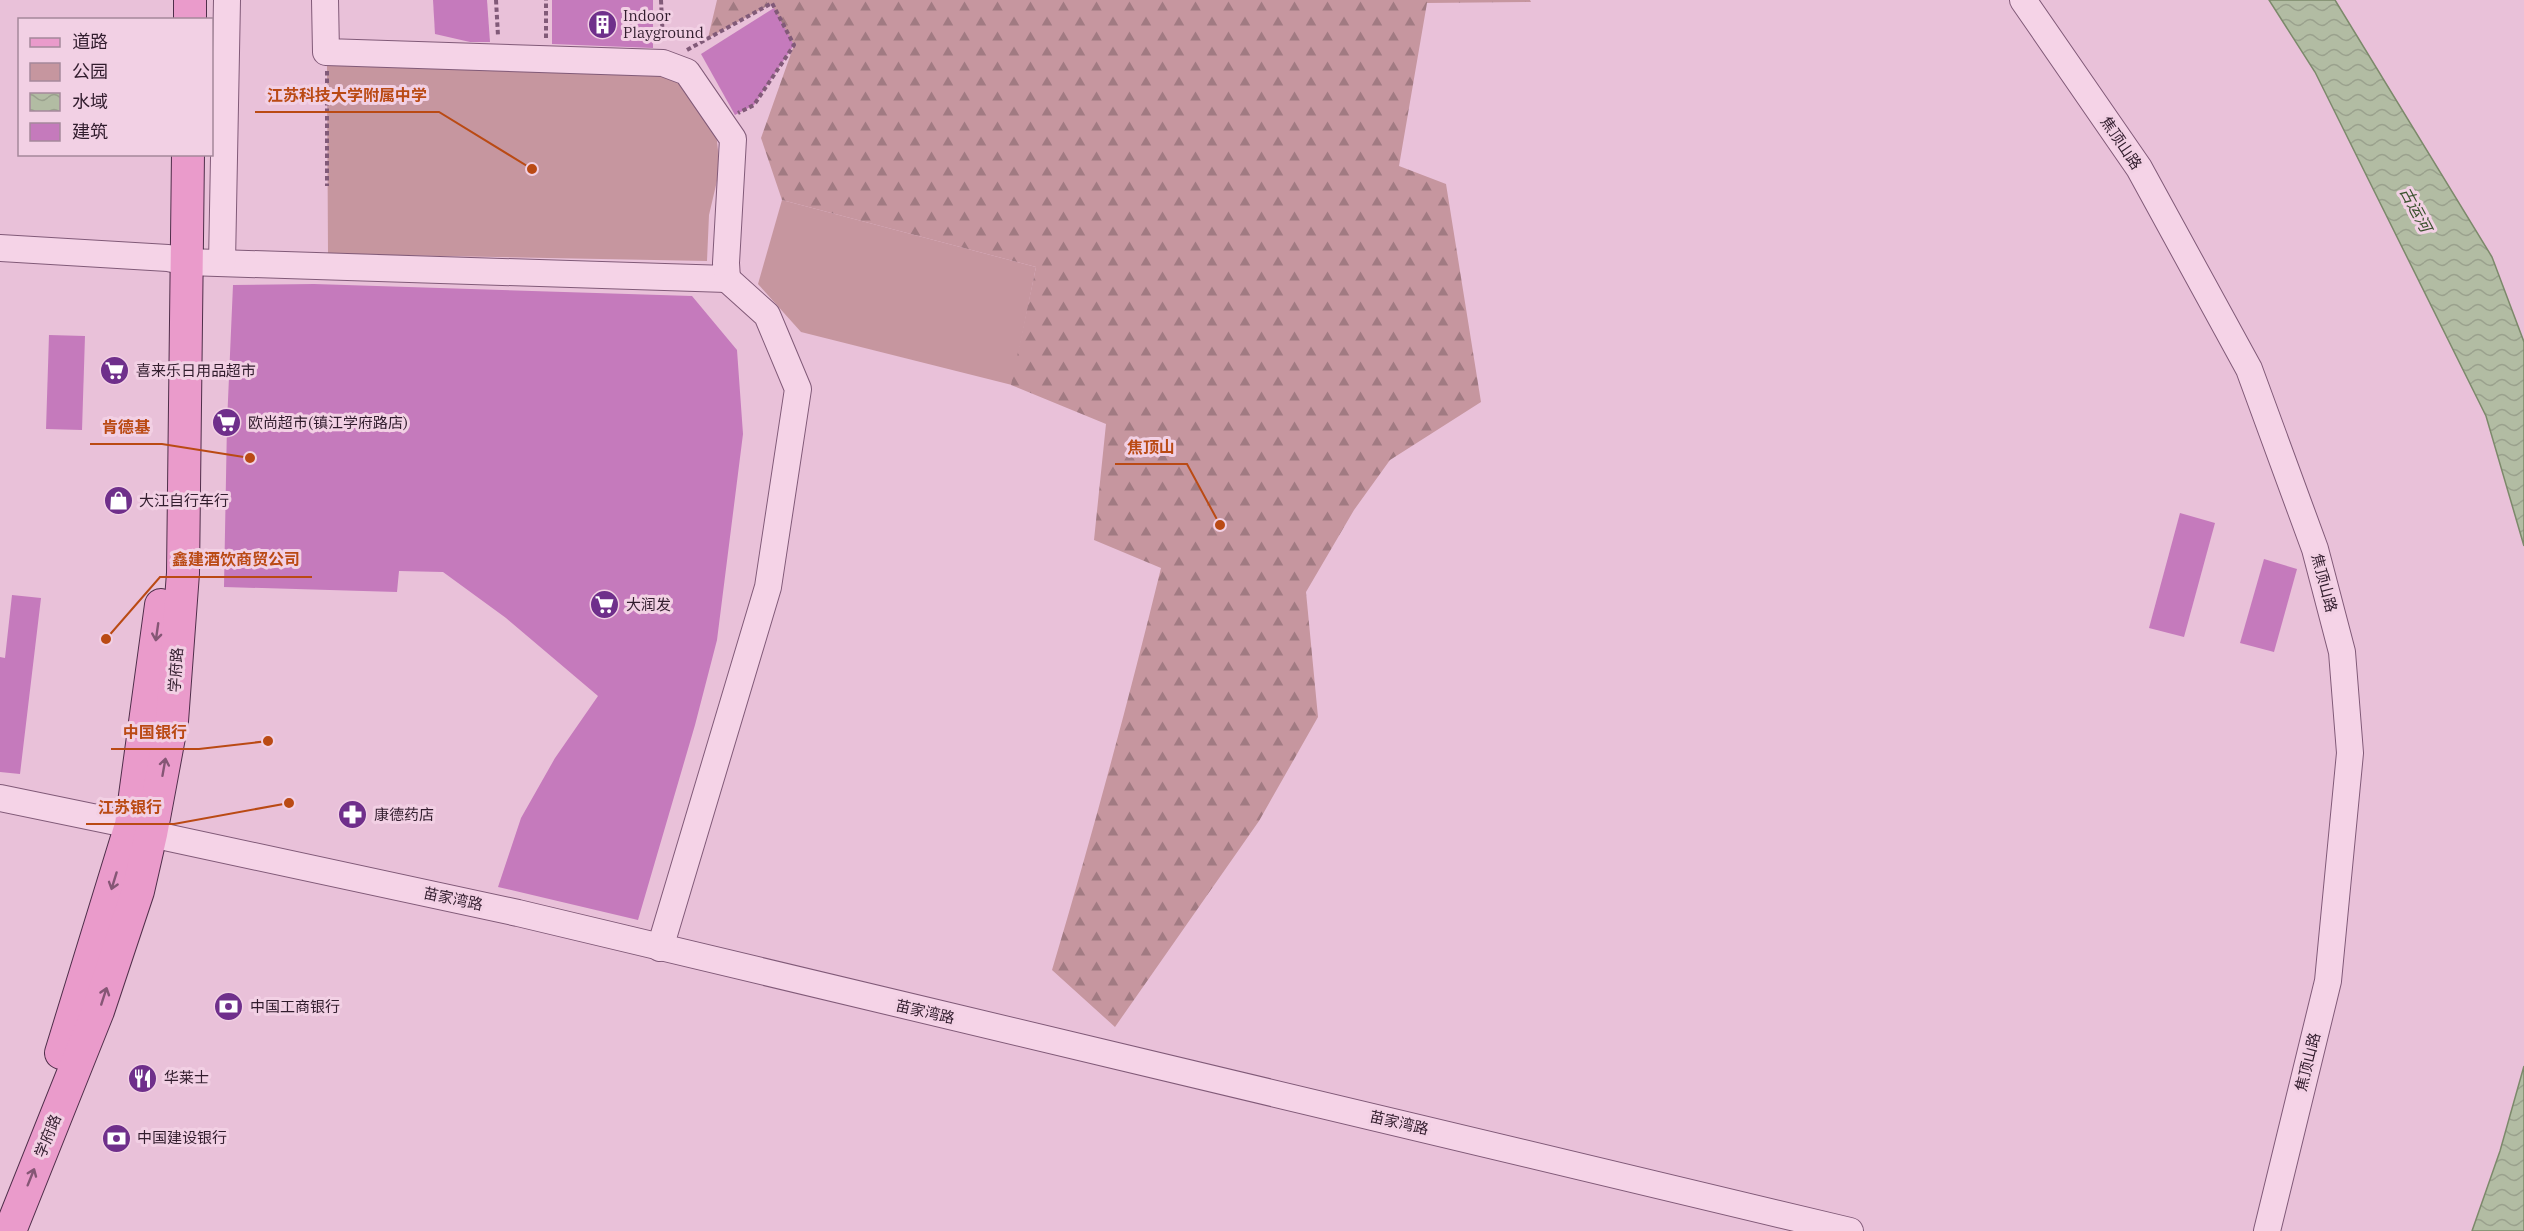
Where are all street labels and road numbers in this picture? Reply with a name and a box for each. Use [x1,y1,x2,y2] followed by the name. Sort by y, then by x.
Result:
[2097,113,2146,173] street label: 焦顶山路
[2308,551,2341,614] street label: 焦顶山路
[164,647,187,693] street label: 学府路
[422,883,484,914] street label: 苗家湾路
[894,996,956,1028] street label: 苗家湾路
[2291,1030,2324,1093] street label: 焦顶山路
[1368,1107,1430,1139] street label: 苗家湾路
[30,1111,65,1160] street label: 学府路

